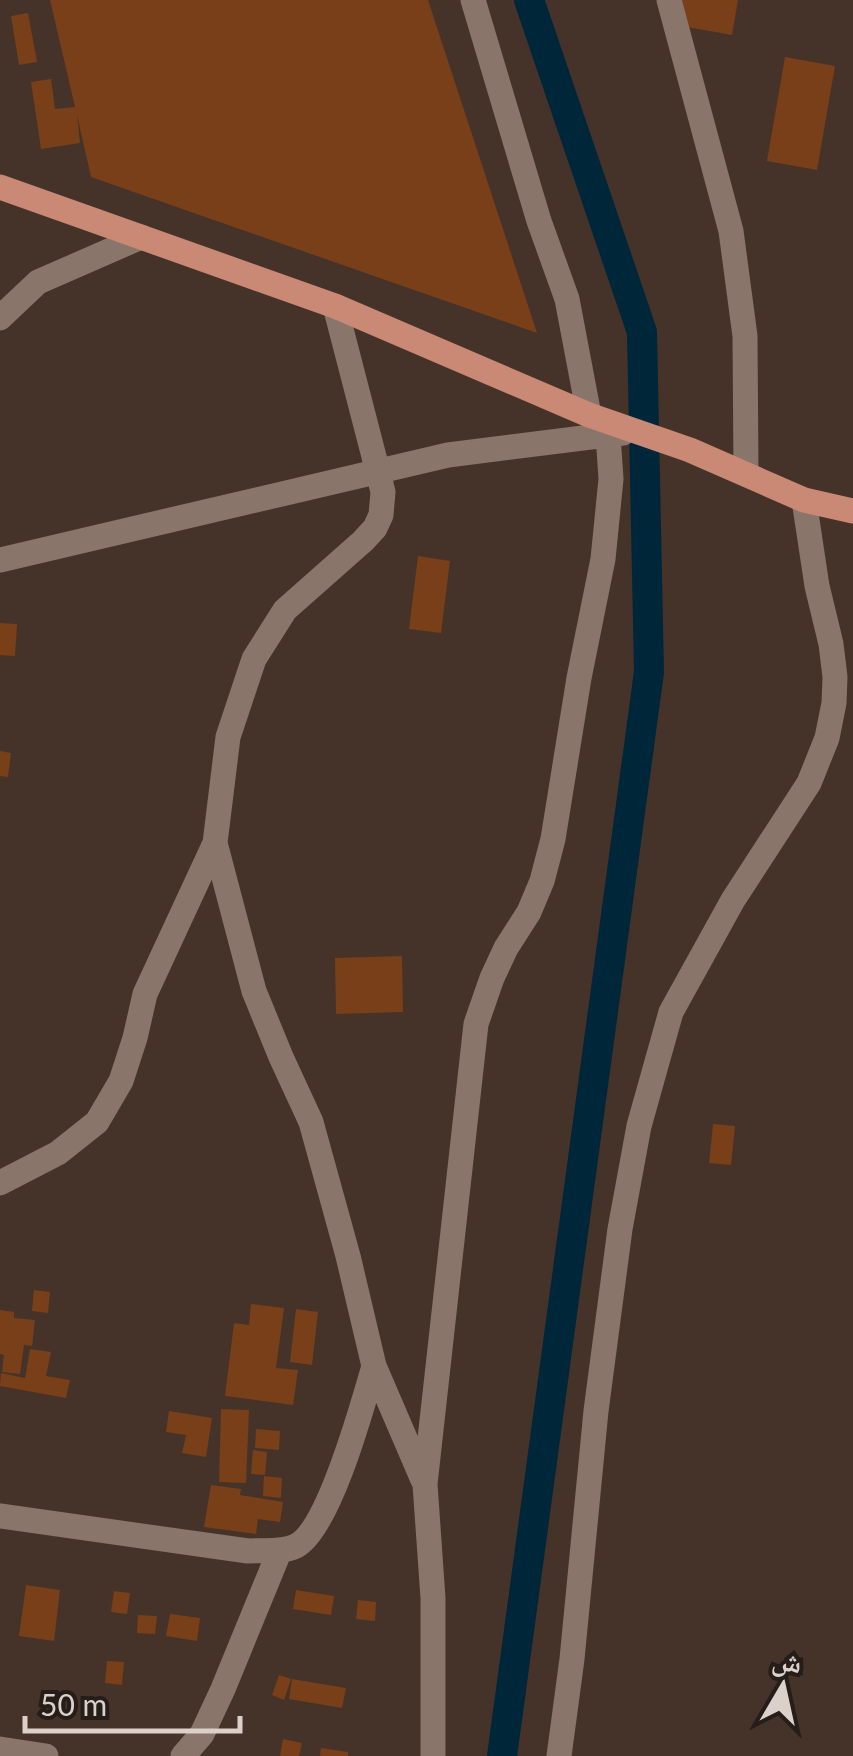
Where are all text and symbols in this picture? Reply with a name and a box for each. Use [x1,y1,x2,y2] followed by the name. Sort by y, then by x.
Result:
[733,1636,833,1736] north arrow
[770,1641,804,1680] text: ش
[25,1671,240,1733] scale bar
[40,1686,107,1722] text: 50 m

